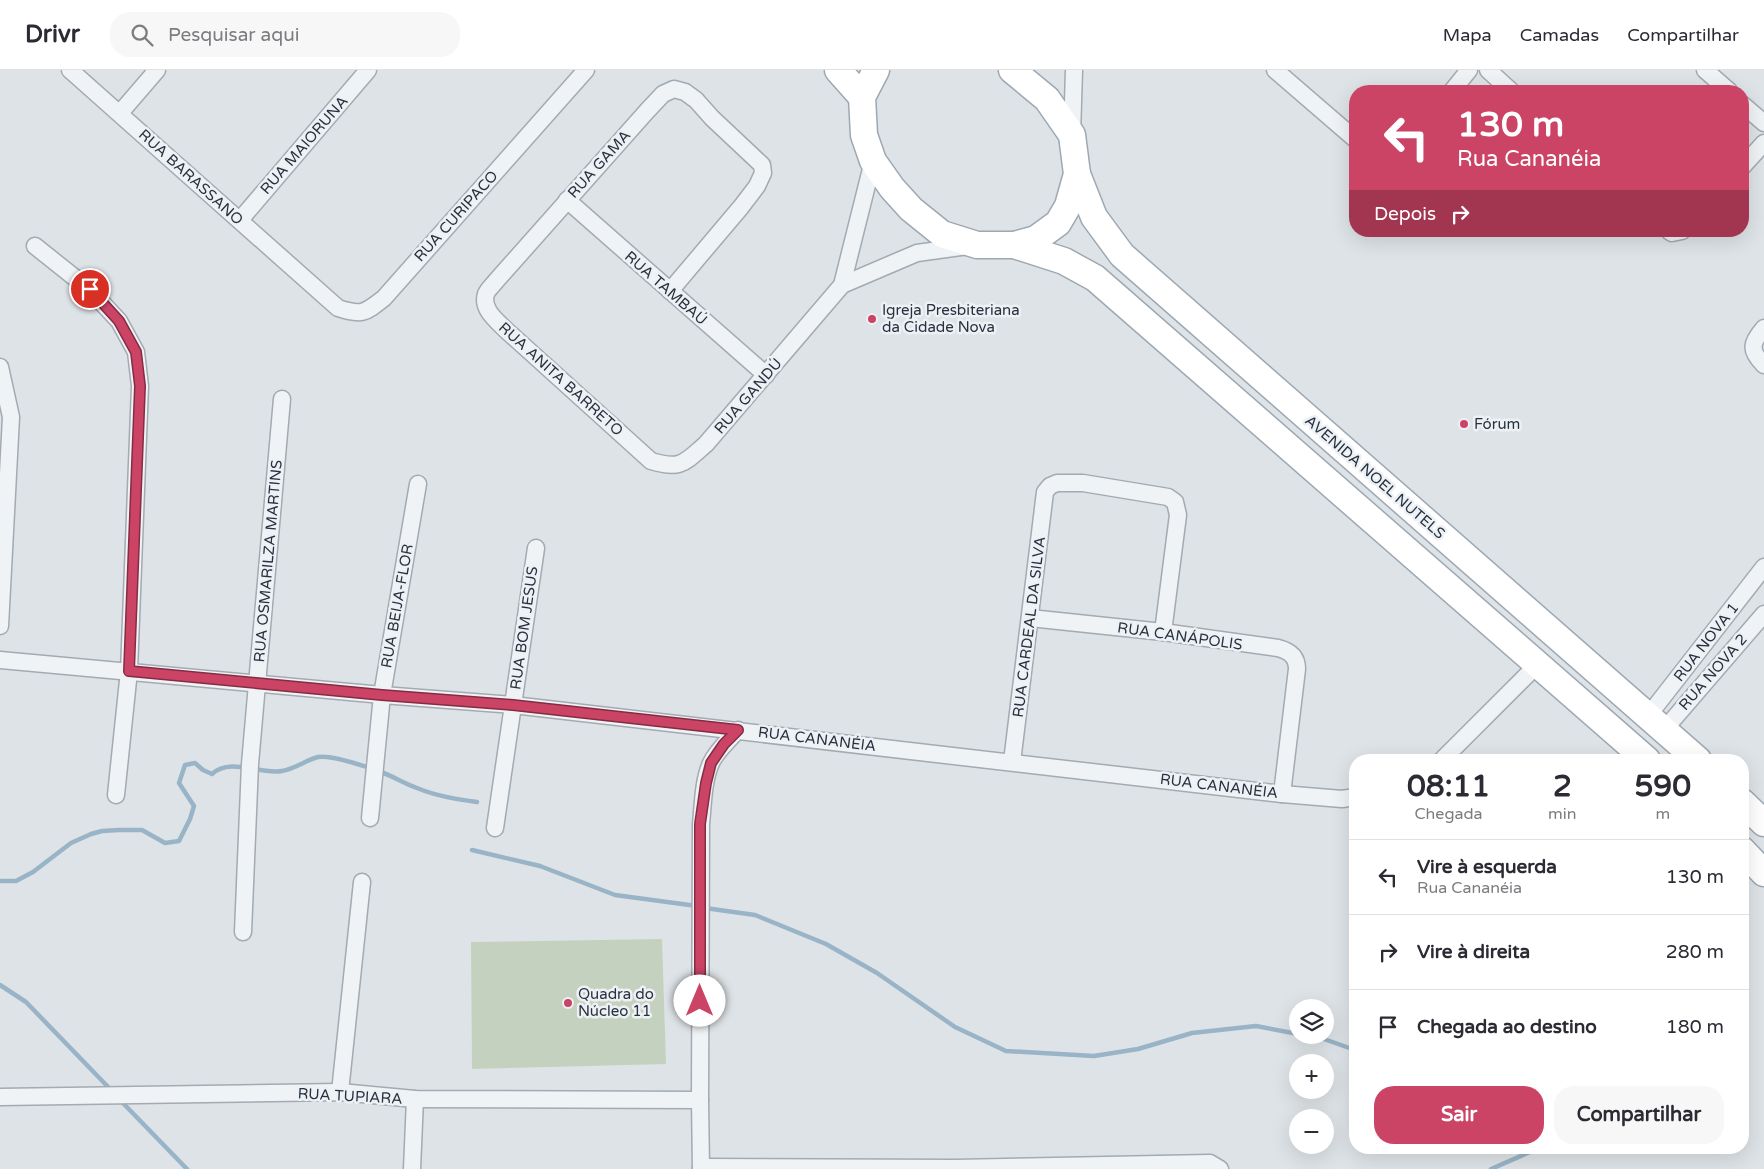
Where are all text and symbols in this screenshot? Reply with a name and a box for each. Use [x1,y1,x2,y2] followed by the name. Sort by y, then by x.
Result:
[110,12,460,57] search box
[25,20,80,49] text: Drivr
[128,21,156,49] icon: search
[168,24,300,46] text: Pesquisar aqui
[1443,24,1492,46] text: Mapa
[1520,24,1599,46] text: Camadas
[1627,24,1739,46] text: Compartilhar
[256,92,352,198] street label: RUA MAIORUNA
[1457,104,1564,146] text: 130 m
[1374,105,1439,170] icon: left
[135,125,247,229] street label: RUA BARASSANO
[564,126,634,202] street label: RUA GAMA
[1457,146,1601,172] text: Rua Cananéia
[410,167,502,265] street label: RUA CURIPACO
[1446,200,1474,228] icon: right
[1374,203,1436,225] text: Depois
[621,247,711,329] street label: RUA TAMBAÚ
[69,268,111,310] pin
[76,275,104,303] icon: arrive
[882,301,1020,336] place label: Igreja Presbiteriana da Cidade Nova
[866,313,878,325] marker: Igreja Presbiteriana da Cidade Nova
[495,318,627,440] street label: RUA ANITA BARRETO
[710,355,786,437] street label: RUA GANDÚ
[1301,411,1449,543] street label: AVENIDA NOEL NUTELS
[1474,415,1520,433] place label: Fórum
[1458,418,1470,430] marker: Fórum
[250,459,286,663] street label: RUA OSMARILZA MARTINS
[1009,535,1049,719] street label: RUA CARDEAL DA SILVA
[377,542,417,670] street label: RUA BEIJA-FLOR
[506,565,542,691] street label: RUA BOM JESUS
[1670,599,1742,685] street label: RUA NOVA 1
[1116,618,1244,654] street label: RUA CANÁPOLIS
[1675,630,1751,714] street label: RUA NOVA 2
[757,723,877,755] street label: RUA CANANÉIA
[1407,768,1490,805] text: 08:11
[1553,768,1572,805] text: 2
[1635,768,1691,805] text: 590
[1159,770,1279,802] street label: RUA CANANÉIA
[1415,804,1483,824] text: Chegada
[1548,804,1577,824] text: min
[1655,804,1670,824] text: m
[1417,856,1557,878] text: Vire à esquerda
[1374,863,1402,891] icon: left
[1666,866,1724,888] text: 130 m
[1417,878,1522,898] text: Rua Cananéia
[1374,938,1402,966] icon: right
[1417,941,1530,963] text: Vire à direita
[1666,941,1724,963] text: 280 m
[673,974,725,1026] position arrow
[578,985,654,1020] place label: Quadra do Núcleo 11
[562,997,574,1009] marker: Quadra do Núcleo 11
[1289,999,1334,1154] map controls
[1289,999,1334,1044] button: layers
[1374,1013,1402,1041] icon: arrive
[1417,1016,1597,1038] text: Chegada ao destino
[1666,1016,1724,1038] text: 180 m
[1289,1054,1334,1099] button: +
[297,1084,403,1108] street label: RUA TUPIARA
[1374,1086,1544,1144] button: Sair
[1554,1086,1724,1144] button: Compartilhar
[1289,1109,1334,1154] button: −

